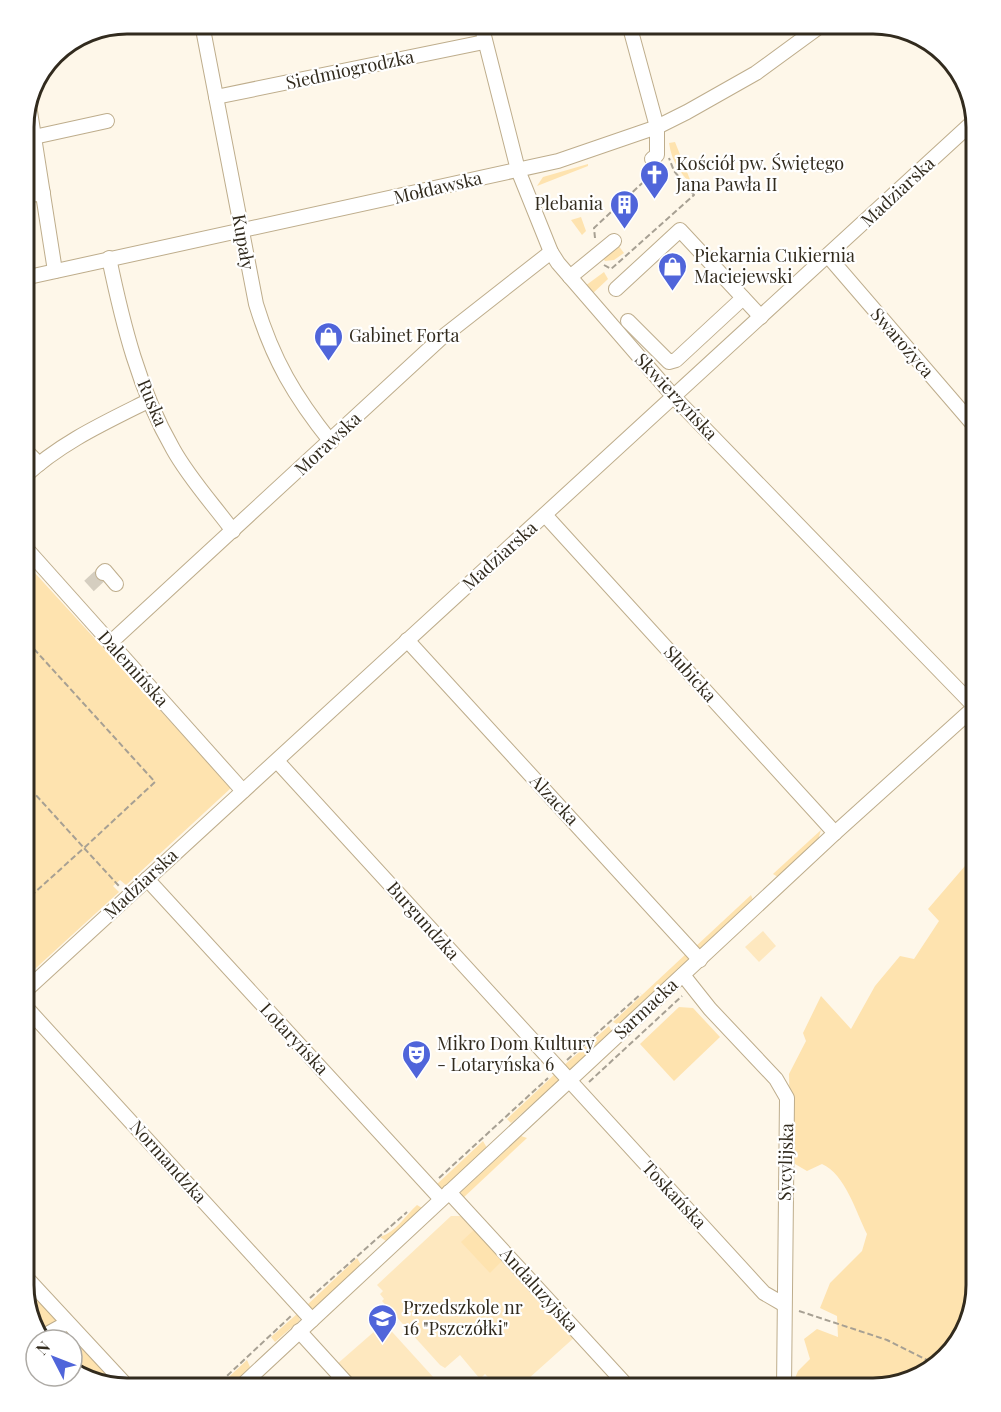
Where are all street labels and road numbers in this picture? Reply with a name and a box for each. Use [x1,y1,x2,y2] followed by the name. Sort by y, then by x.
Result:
[284,44,416,94] street label: Siedmiogrodzka
[855,151,939,232] street label: Madziarska
[391,165,484,209] street label: Mołdawska
[227,212,261,271] street label: Kupały
[866,302,940,382] street label: Swarożyca
[630,348,723,445] street label: Skwierzyńska
[132,375,174,430] street label: Ruska
[289,406,366,480] street label: Morawska
[457,515,542,595] street label: Madziarska
[93,625,174,712] street label: Dalemińska
[659,640,722,707] street label: Słubicka
[524,768,584,830] street label: Alzacka
[98,843,182,924] street label: Madziarska
[382,876,466,965] street label: Burgundzka
[608,973,682,1044] street label: Sarmacka
[255,997,334,1080] street label: Lotaryńska
[125,1115,212,1208] street label: Normandzka
[772,1123,798,1201] street label: Sycylijska
[637,1155,712,1233] street label: Toskańska
[495,1241,584,1337] street label: Andaluzyjska

